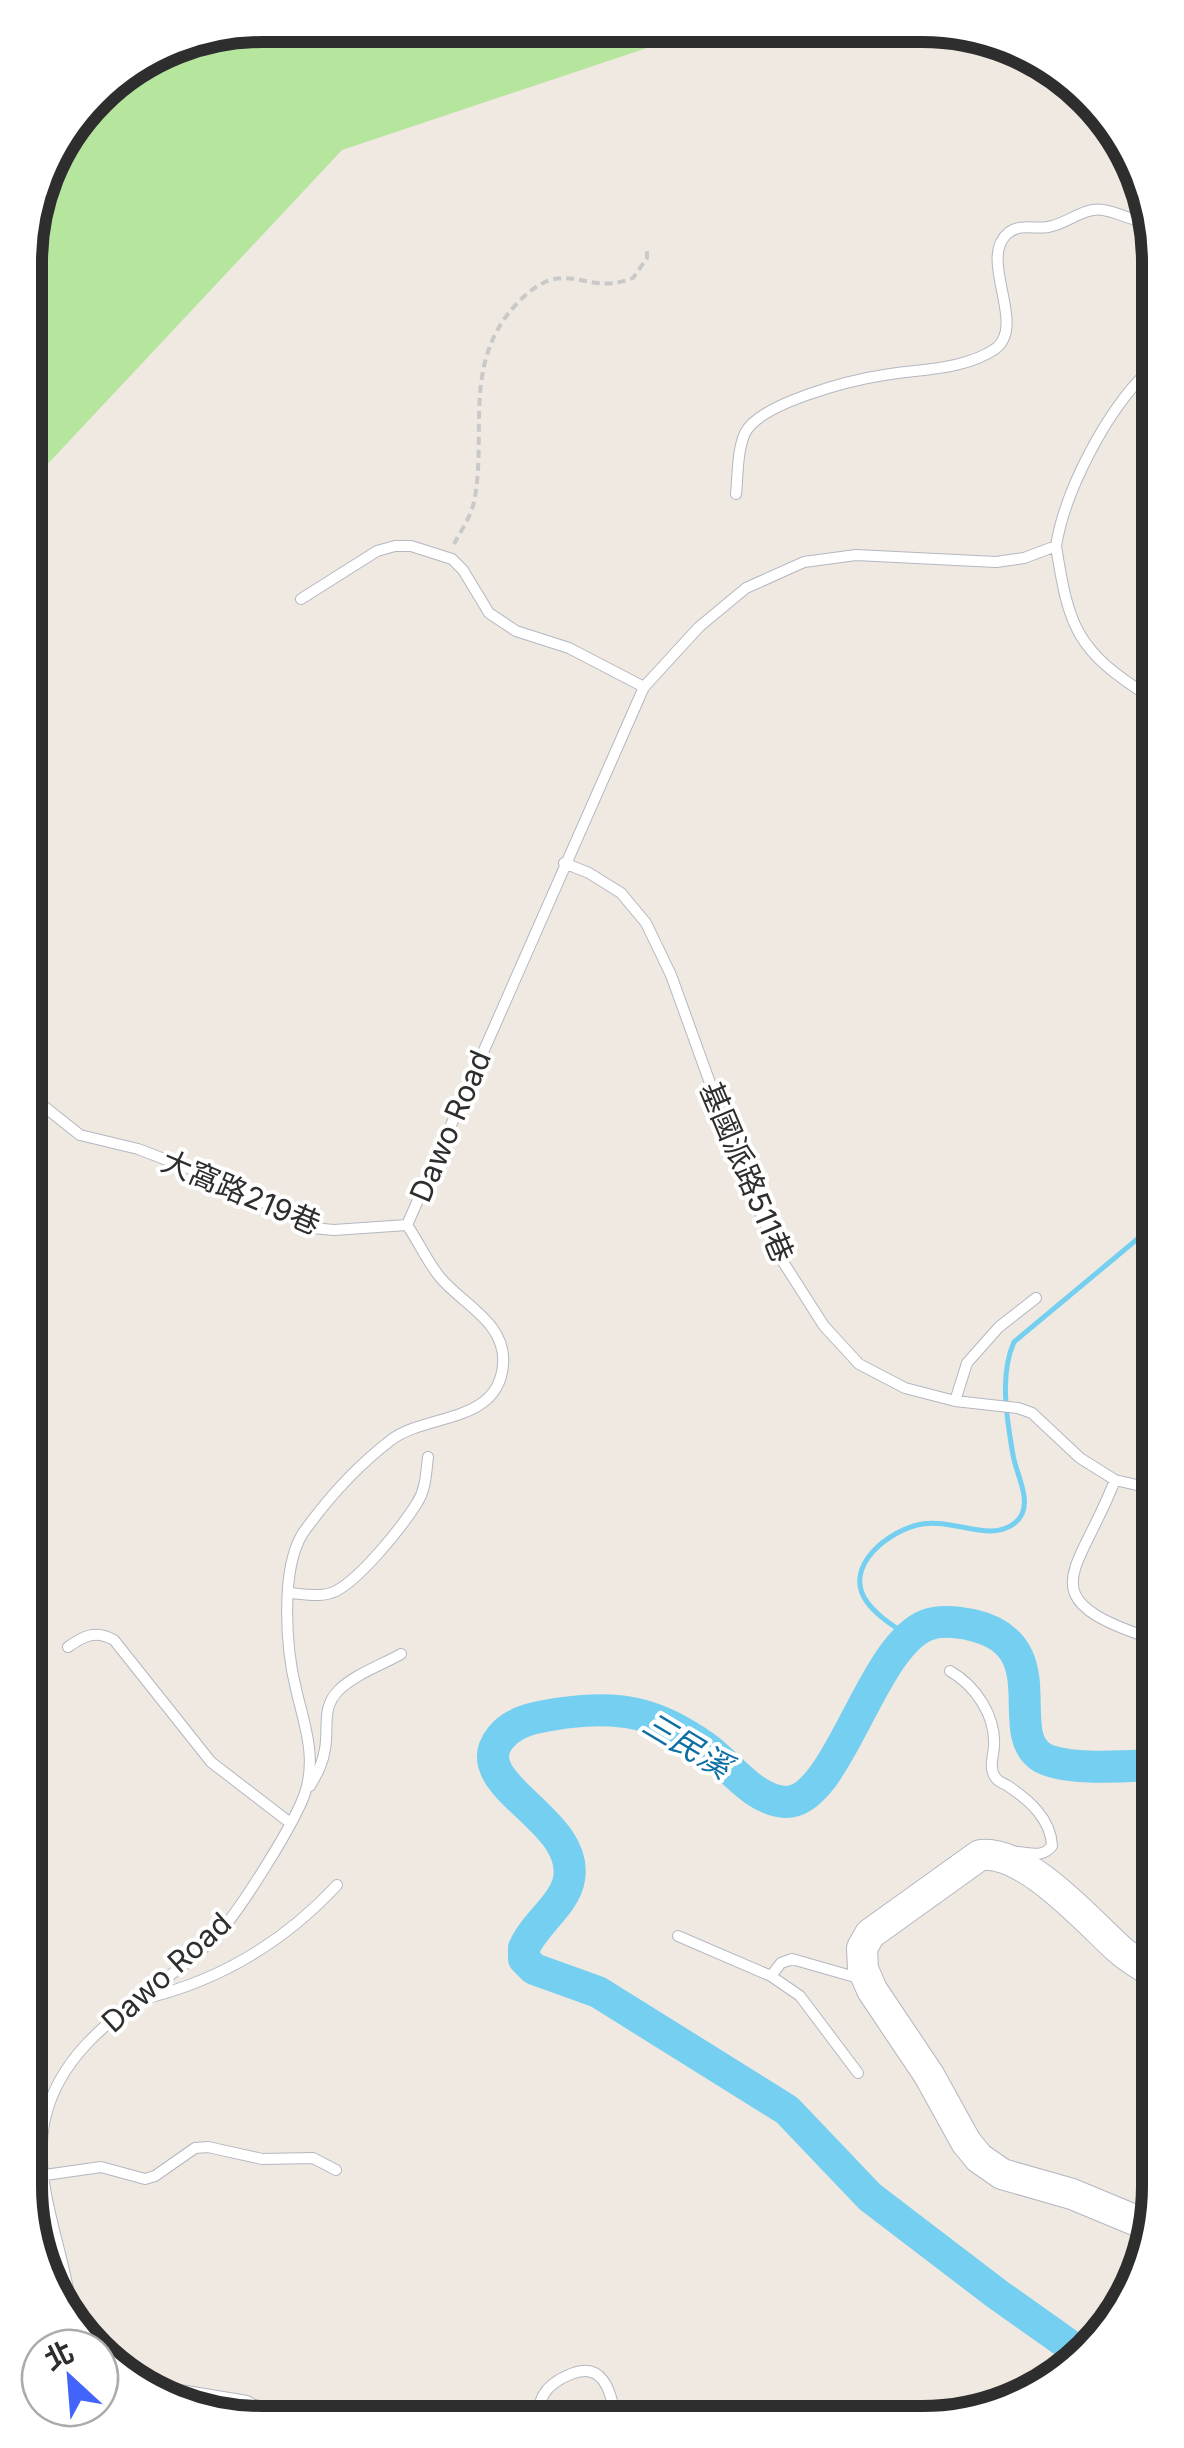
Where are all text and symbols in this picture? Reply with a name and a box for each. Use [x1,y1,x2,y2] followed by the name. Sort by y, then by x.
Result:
[402,1045,498,1207] street label: Dawo Road
[693,1076,801,1268] street label: 基國派路511巷
[156,1142,326,1242] street label: 大窩路219巷
[636,1704,742,1788] water label: 三民溪
[94,1905,238,2039] street label: Dawo Road
[20,2328,120,2428] north arrow
[39,2334,79,2377] text: 北

